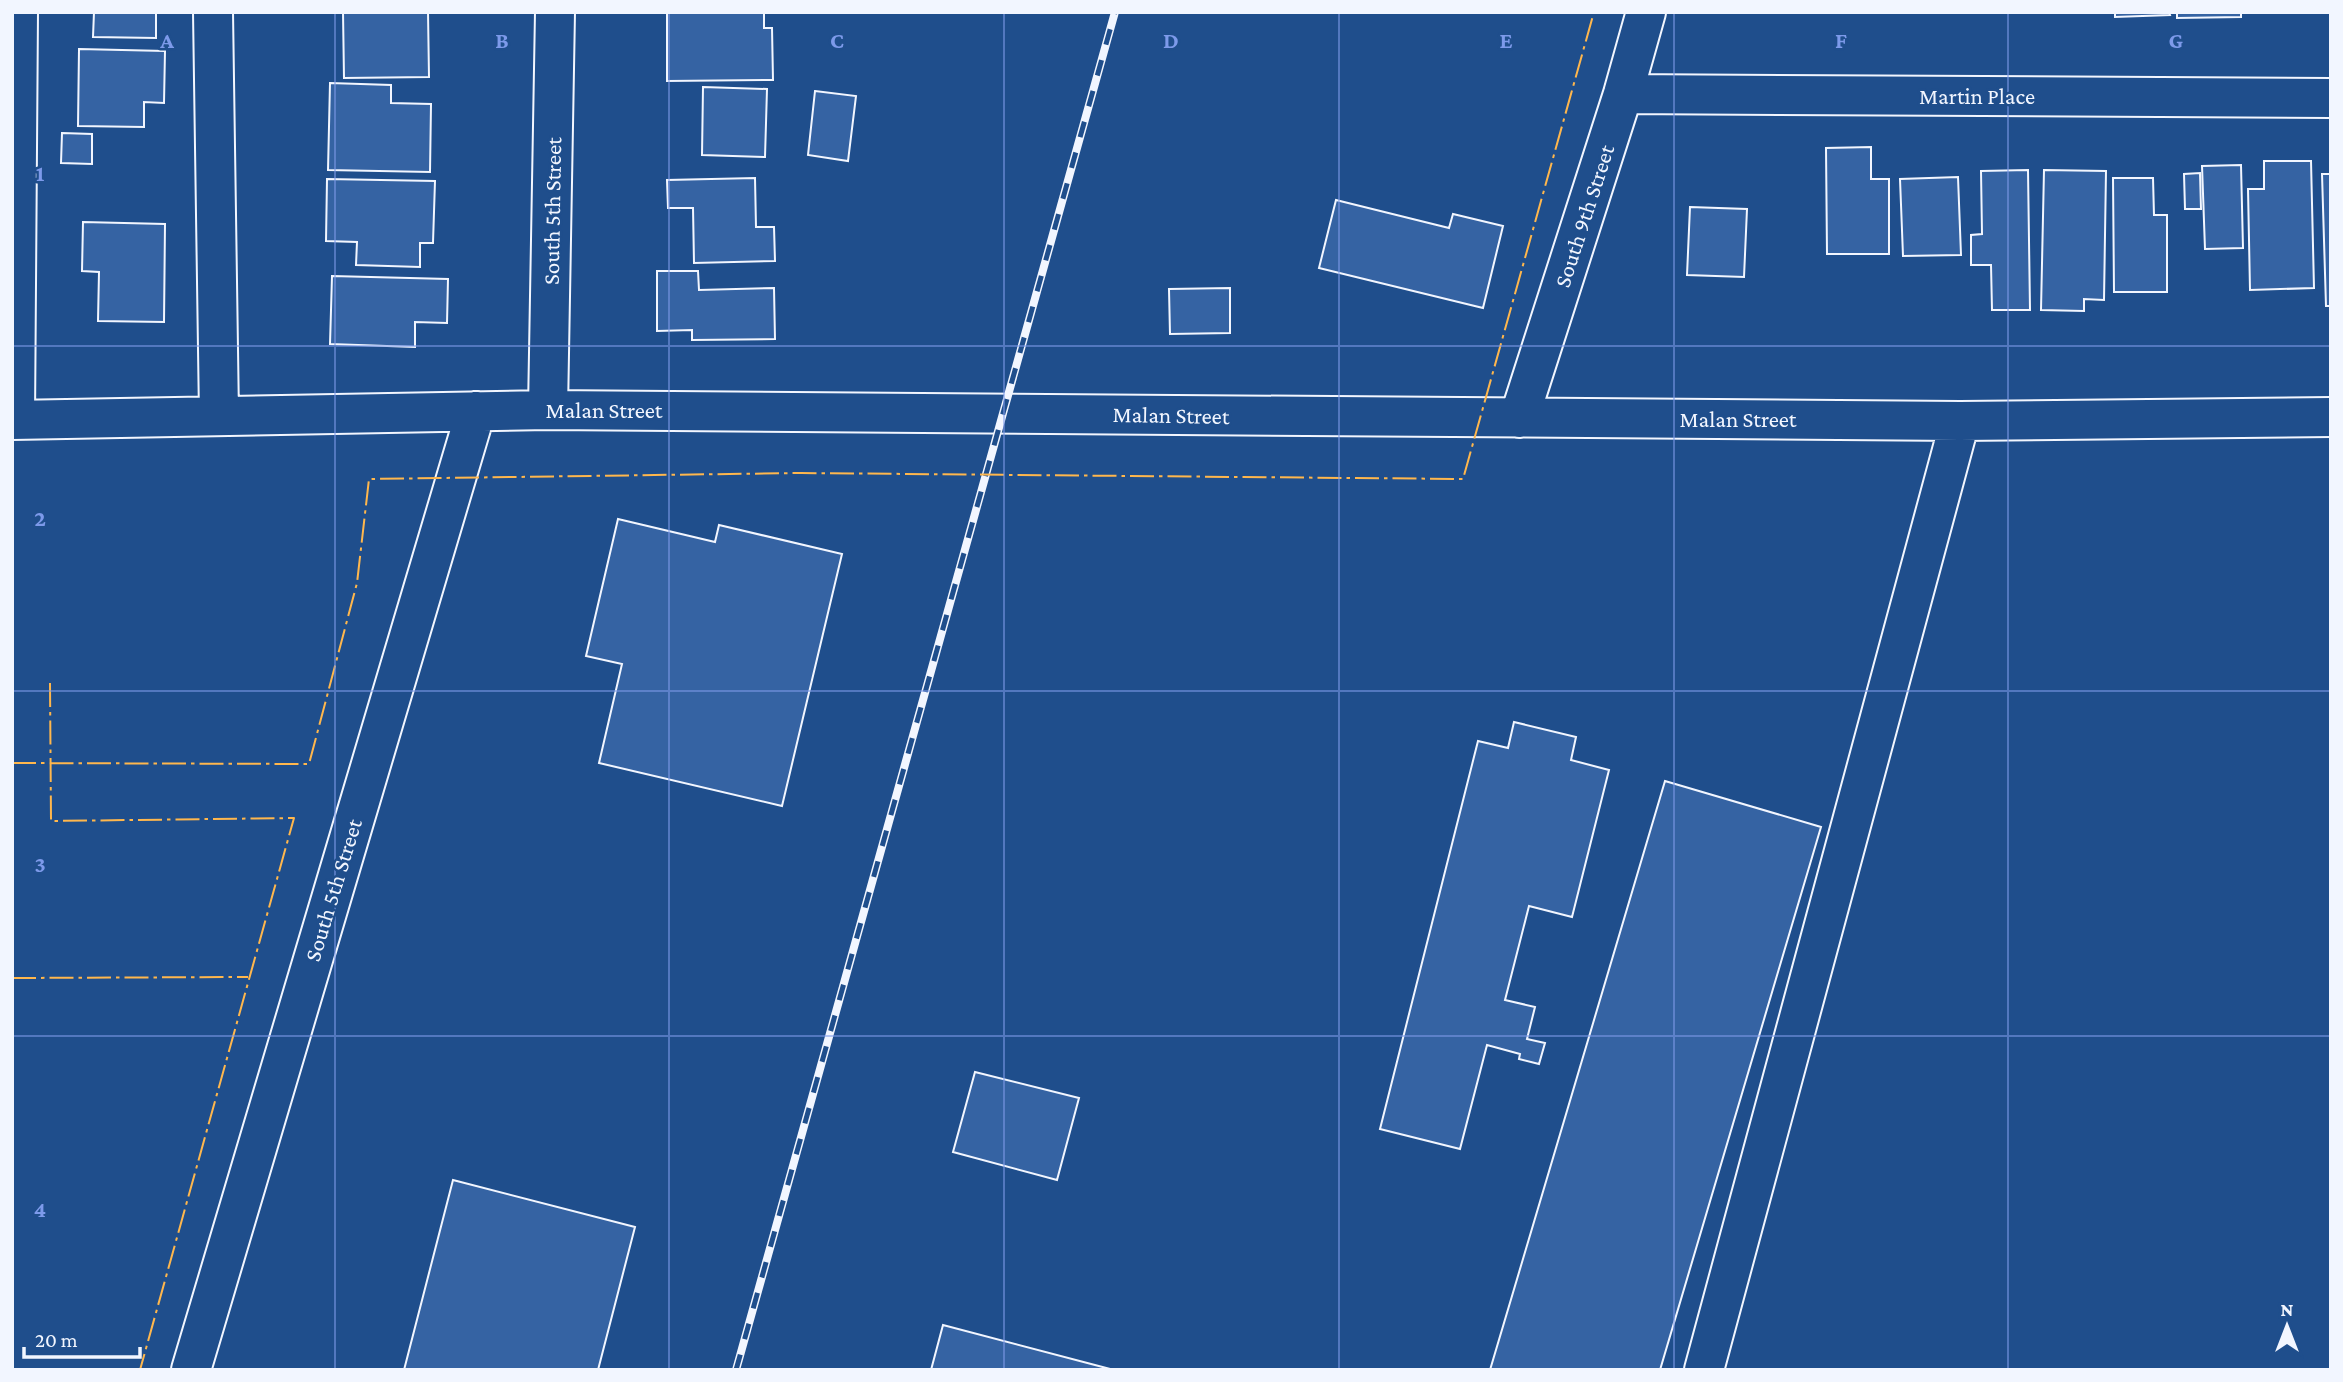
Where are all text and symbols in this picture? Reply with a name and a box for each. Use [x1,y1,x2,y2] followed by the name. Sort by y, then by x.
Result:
[159,27,174,53] text: A
[495,27,509,53] text: B
[830,27,844,53] text: C
[1163,27,1179,53] text: D
[1499,27,1513,53] text: E
[1835,27,1847,53] text: F
[2169,27,2184,53] text: G
[1919,83,2035,109] street label: Martin Place
[538,137,566,285] street label: South 5th Street
[1549,141,1619,291] street label: South 9th Street
[36,160,45,186] text: 1
[546,397,663,423] street label: Malan Street
[1112,401,1230,429] street label: Malan Street
[1680,406,1797,432] street label: Malan Street
[34,505,46,531] text: 2
[299,815,367,964] street label: South 5th Street
[34,851,46,877] text: 3
[34,1196,46,1222] text: 4
[2252,1291,2322,1361] north arrow
[2281,1299,2294,1320] text: N
[24,1316,140,1360] scale bar
[35,1328,78,1352] text: 20 m

